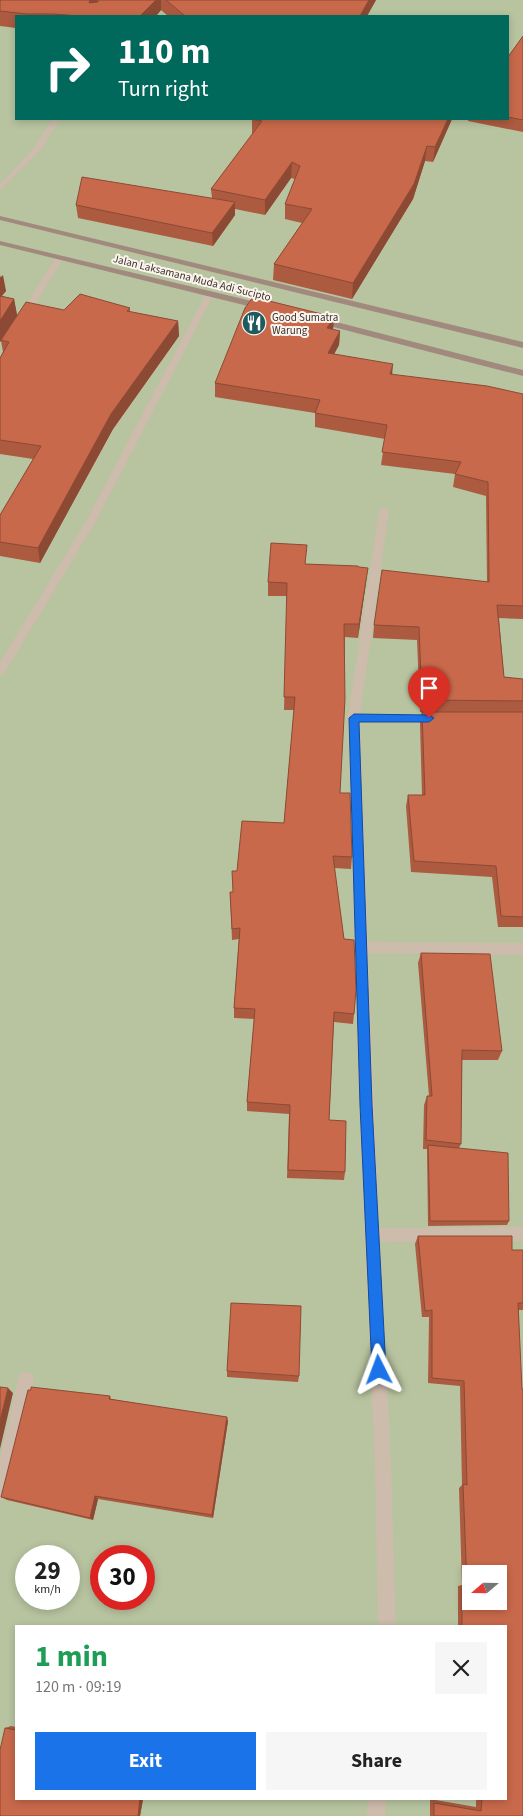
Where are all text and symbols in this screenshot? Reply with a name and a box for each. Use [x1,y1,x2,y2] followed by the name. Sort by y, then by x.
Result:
[118,27,210,77] text: 110 m
[35,35,100,100] icon: right
[118,73,208,105] text: Turn right
[112,251,273,305] street label: Jalan Laksamana Muda Adi Sucipto
[241,310,267,336] restaurant icon: Good Sumatra Warung
[272,310,338,338] place label: Good Sumatra Warung
[408,667,450,718] pin
[415,674,443,702] icon: arrive
[352,1343,404,1395] position arrow
[90,1545,155,1610] speed limit sign: 30
[34,1553,61,1589] text: 29
[462,1565,508,1610] north arrow
[462,1565,507,1610] map controls
[34,1581,61,1598] text: km/h
[35,1635,108,1678] text: 1 min
[435,1642,487,1694] button: close
[35,1676,122,1698] text: 120 m · 09:19
[35,1732,256,1790] button: Exit
[266,1732,487,1790] button: Share

